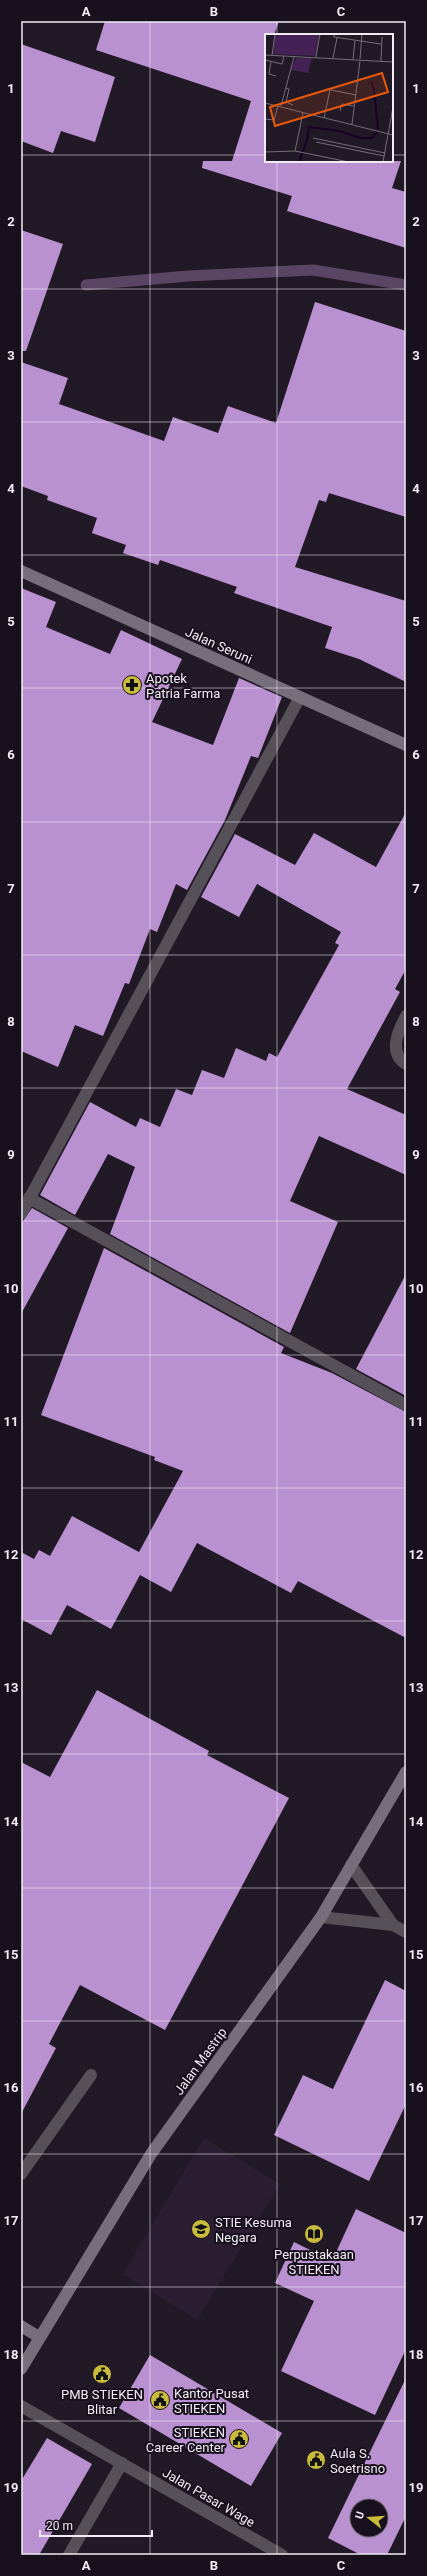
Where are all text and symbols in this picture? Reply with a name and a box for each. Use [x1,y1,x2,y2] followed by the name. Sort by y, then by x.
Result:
[82,4,91,19] text: A
[210,4,218,19] text: B
[337,4,346,19] text: C
[265,34,393,162] inset map
[7,81,15,96] text: 1
[412,81,420,96] text: 1
[7,214,15,229] text: 2
[412,214,420,229] text: 2
[7,348,15,363] text: 3
[412,348,420,363] text: 3
[7,481,15,496] text: 4
[412,481,420,496] text: 4
[7,614,15,629] text: 5
[412,614,420,629] text: 5
[183,624,254,667] street label: Jalan Seruni
[146,671,220,701] place label: Apotek Patria Farma
[121,674,143,696] pharmacy icon: Apotek Patria Farma
[7,747,15,762] text: 6
[412,747,420,762] text: 6
[7,881,15,896] text: 7
[412,881,420,896] text: 7
[7,1014,15,1029] text: 8
[412,1014,420,1029] text: 8
[7,1147,15,1162] text: 9
[412,1147,420,1162] text: 9
[4,1281,18,1296] text: 10
[409,1281,423,1296] text: 10
[4,1414,18,1429] text: 11
[409,1414,423,1429] text: 11
[4,1547,18,1562] text: 12
[409,1547,423,1562] text: 12
[4,1680,18,1695] text: 13
[409,1680,423,1695] text: 13
[4,1814,19,1829] text: 14
[409,1814,424,1829] text: 14
[4,1947,18,1962] text: 15
[409,1947,423,1962] text: 15
[171,2025,230,2098] street label: Jalan Mastrip
[4,2080,19,2095] text: 16
[409,2080,424,2095] text: 16
[4,2213,18,2228] text: 17
[409,2213,423,2228] text: 17
[215,2215,292,2245] place label: STIE Kesuma Negara
[190,2218,212,2240] school or university icon: STIE Kesuma Negara
[303,2223,325,2245] library icon: Perpustakaan STIEKEN
[274,2247,354,2277] place label: Perpustakaan STIEKEN
[4,2347,18,2362] text: 18
[409,2347,423,2362] text: 18
[91,2363,113,2385] public building icon: PMB STIEKEN Blitar
[174,2386,249,2416] place label: Kantor Pusat STIEKEN
[61,2387,143,2417] place label: PMB STIEKEN Blitar
[149,2389,171,2411] public building icon: Kantor Pusat STIEKEN
[146,2425,226,2455] place label: STIEKEN Career Center
[228,2428,250,2450] public building icon: STIEKEN Career Center
[330,2446,385,2476] place label: Aula S. Soetrisno
[305,2449,327,2471] public building icon: Aula S. Soetrisno
[160,2465,258,2530] street label: Jalan Pasar Wage
[4,2480,18,2495] text: 19
[409,2480,423,2495] text: 19
[349,2498,389,2538] north arrow
[353,2510,367,2521] text: U
[40,2512,152,2538] scale bar
[46,2519,73,2533] text: 20 m
[82,2558,91,2573] text: A
[210,2558,218,2573] text: B
[337,2558,346,2573] text: C

